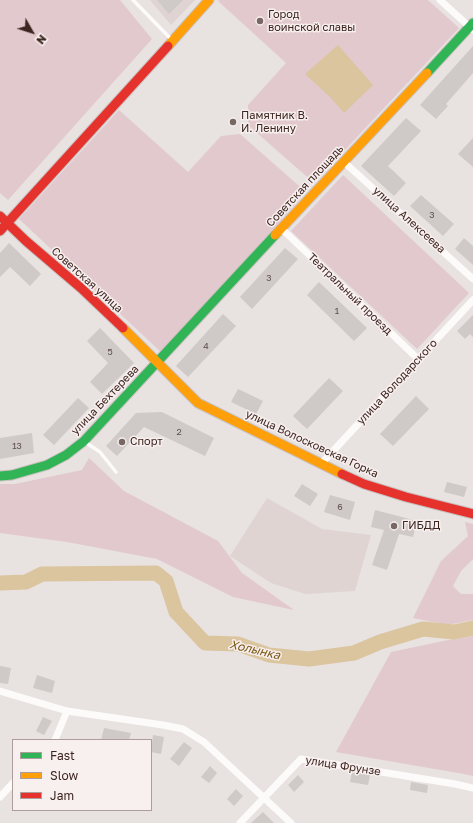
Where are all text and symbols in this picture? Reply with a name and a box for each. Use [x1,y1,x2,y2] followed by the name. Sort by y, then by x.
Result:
[268,8,355,34] place label: Город воинской славы
[12,12,52,52] north arrow
[255,16,265,26] marker: Город воинской славы
[34,33,49,47] text: N
[241,109,308,135] place label: Памятник В. И. Ленину
[228,117,238,127] marker: Памятник В. И. Ленину
[264,142,346,230] street label: Советская площадь
[370,184,448,256] street label: улица Алексеева
[429,210,435,220] house number: 3
[49,244,125,316] street label: Советская улица
[305,250,395,338] street label: Театральный проезд
[266,273,272,283] house number: 3
[335,306,339,316] house number: 1
[354,337,440,427] street label: улица Володарского
[203,341,209,351] house number: 4
[107,347,113,357] house number: 5
[68,362,142,438] street label: улица Бехтерева
[244,407,380,481] street label: улица Волосковская Горка
[176,427,182,437] house number: 2
[130,435,163,449] place label: Спорт
[117,437,127,447] marker: Спорт
[12,441,22,451] house number: 13
[337,502,343,512] house number: 6
[402,519,440,533] place label: ГИБДД
[389,521,399,531] marker: ГИБДД
[228,637,282,663] water label: Холынка
[12,739,152,811] legend
[50,748,75,763] text: Fast
[304,754,382,778] street label: улица Фрунзе
[50,768,78,783] text: Slow
[50,788,74,803] text: Jam

